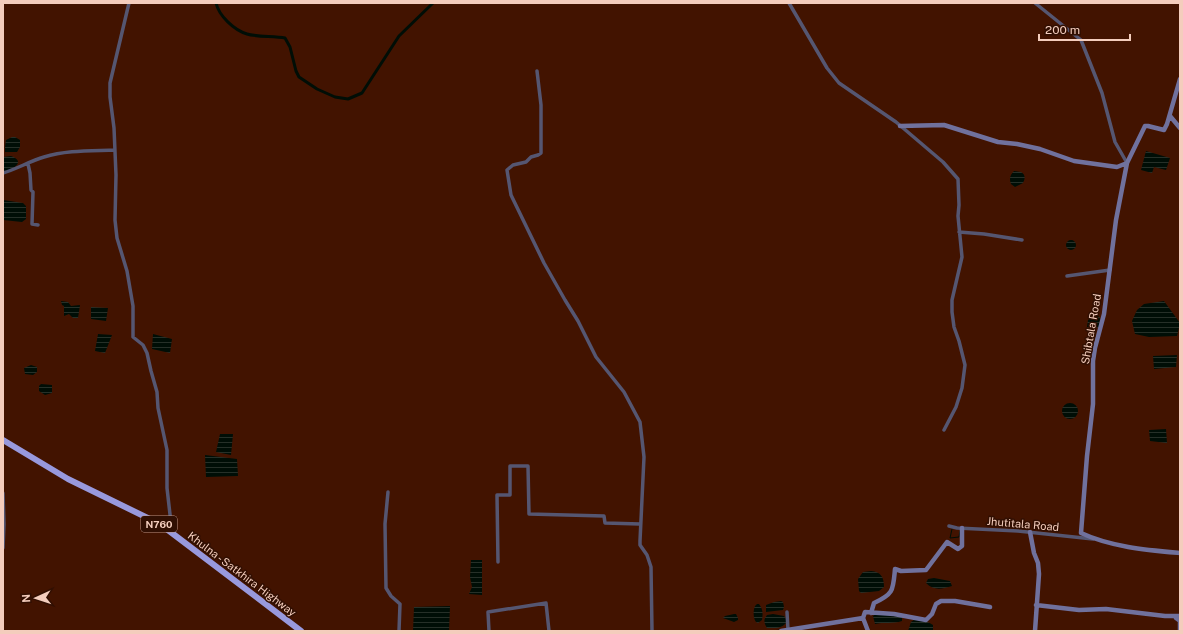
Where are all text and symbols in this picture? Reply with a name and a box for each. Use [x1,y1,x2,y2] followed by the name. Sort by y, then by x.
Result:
[1039,16,1130,42] scale bar
[1045,23,1080,37] text: 200 m
[1079,293,1103,365] street label: Shibtala Road
[986,515,1060,533] street label: Jhutitala Road
[141,516,177,532] road number: N760
[185,529,299,619] street label: Khulna - Satkhira Highway
[16,578,56,618] north arrow
[20,594,32,603] text: N

